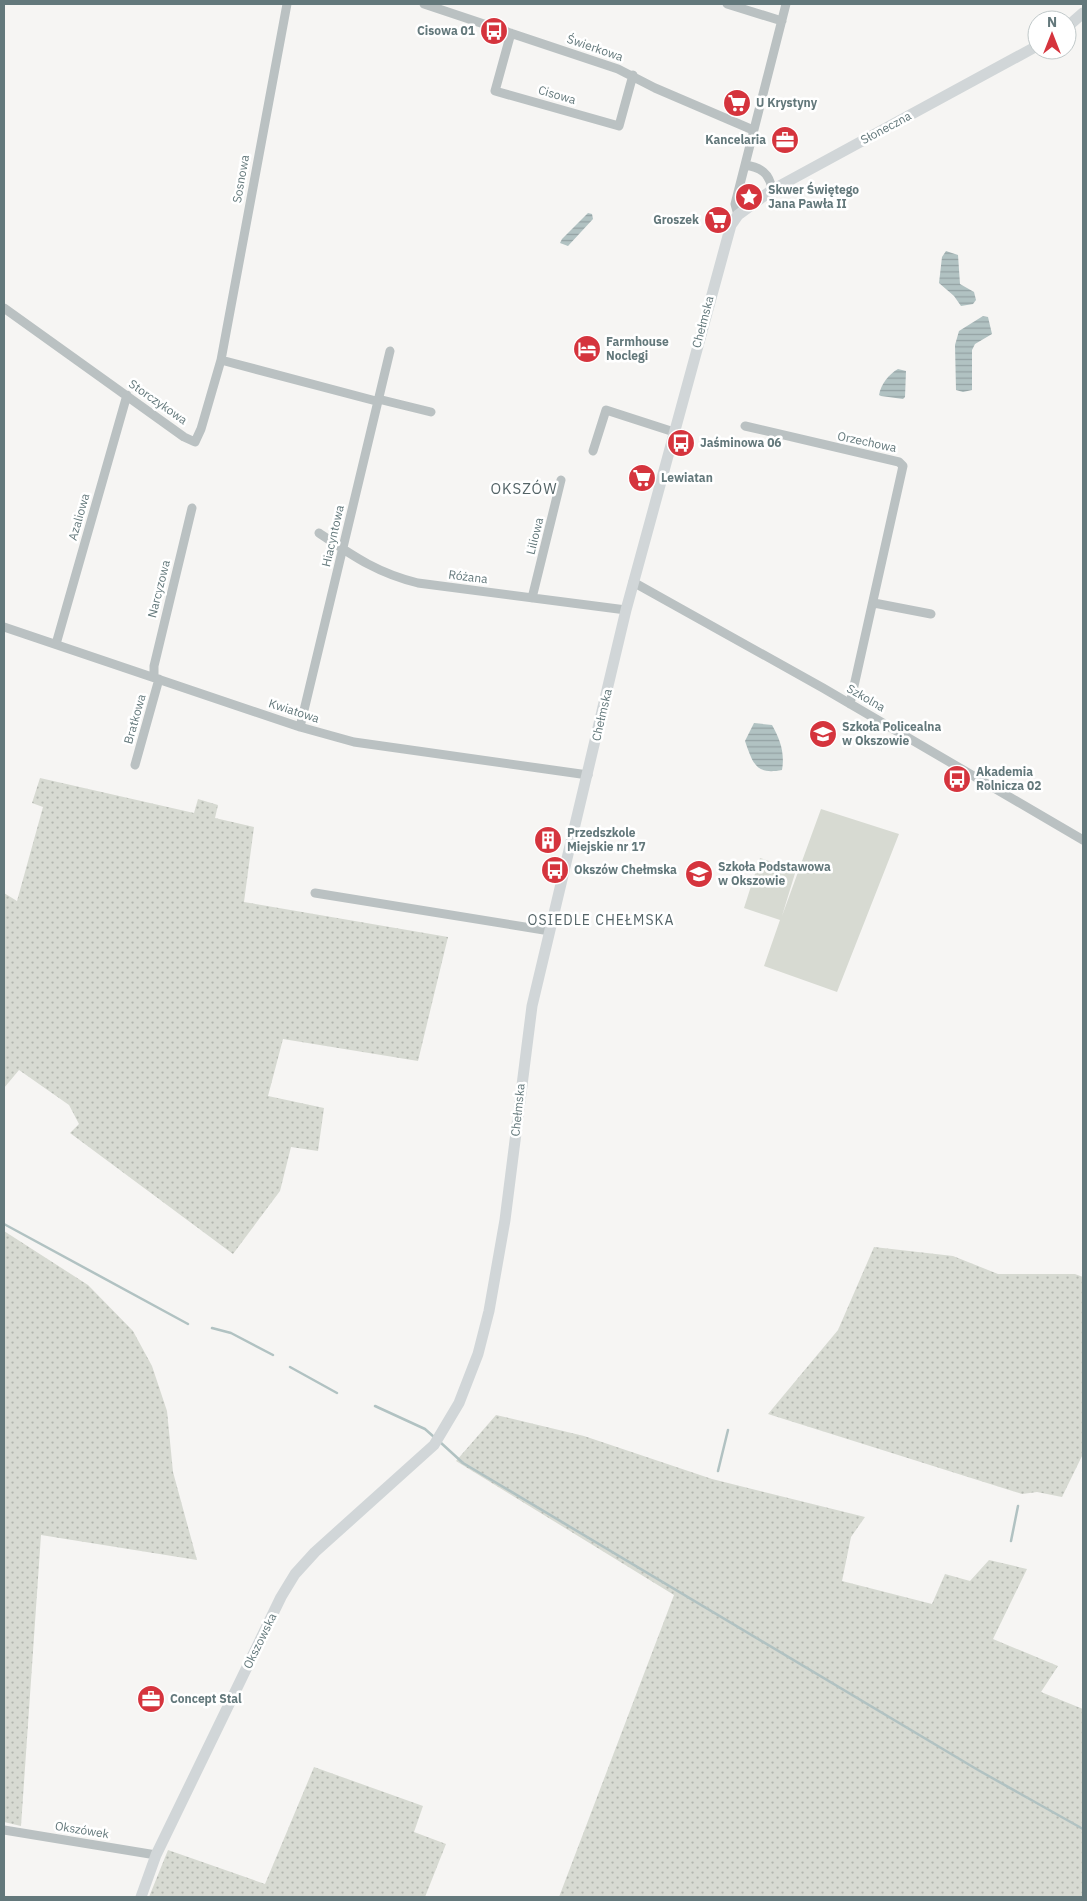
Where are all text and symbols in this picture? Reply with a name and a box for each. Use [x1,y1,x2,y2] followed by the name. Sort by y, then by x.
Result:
[1027,10,1077,60] north arrow
[1047,13,1057,31] text: N
[479,16,509,46] bus stop icon: Cisowa 01
[417,23,475,38] place label: Cisowa 01
[565,31,626,64] street label: Świerkowa
[537,82,578,107] street label: Cisowa
[722,88,752,118] supermarket icon: U Krystyny
[756,95,818,110] place label: U Krystyny
[858,108,914,147] street label: Słoneczna
[770,125,800,155] office icon: Kancelaria
[705,132,766,147] place label: Kancelaria
[229,153,252,204] street label: Sosnowa
[768,181,859,211] place label: Skwer Świętego Jana Pawła II
[734,182,764,212] place icon: Skwer Świętego Jana Pawła II
[703,205,733,235] supermarket icon: Groszek
[653,212,699,227] place label: Groszek
[688,294,717,349] street label: Chełmska
[572,334,602,364] hotel icon: Farmhouse Noclegi
[606,334,669,363] place label: Farmhouse Noclegi
[126,376,191,428] street label: Storczykowa
[666,428,696,458] bus stop icon: Jaśminowa 06
[836,428,899,455] street label: Orzechowa
[700,435,782,450] place label: Jaśminowa 06
[627,463,657,493] supermarket icon: Lewiatan
[661,470,713,485] place label: Lewiatan
[490,479,558,498] district label: OKSZÓW
[65,491,93,542] street label: Azaliowa
[318,503,347,568] street label: Hiacyntowa
[523,515,546,556] street label: Liliowa
[144,558,173,619] street label: Narcyzowa
[448,567,489,586] street label: Różana
[844,681,889,715] street label: Szkolna
[588,687,615,742] street label: Chełmska
[120,692,149,745] street label: Bratkowa
[267,695,322,726] street label: Kwiatowa
[808,719,838,749] school or university icon: Szkoła Policealna w Okszowie
[842,719,941,748] place label: Szkoła Policealna w Okszowie
[942,764,972,794] bus stop icon: Akademia Rolnicza 02
[976,764,1041,793] place label: Akademia Rolnicza 02
[533,825,563,855] building icon: Przedszkole Miejskie nr 17
[567,825,646,854] place label: Przedszkole Miejskie nr 17
[540,855,570,885] bus stop icon: Okszów Chełmska
[684,859,714,889] school or university icon: Szkoła Podstawowa w Okszowie
[718,859,831,888] place label: Szkoła Podstawowa w Okszowie
[574,862,677,877] place label: Okszów Chełmska
[528,911,674,929] district label: OSIEDLE CHEŁMSKA
[507,1082,528,1137] street label: Chełmska
[240,1610,280,1671] street label: Okszowska
[136,1684,166,1714] office icon: Concept Stal
[170,1691,242,1706] place label: Concept Stal
[54,1818,111,1841] street label: Okszówek

